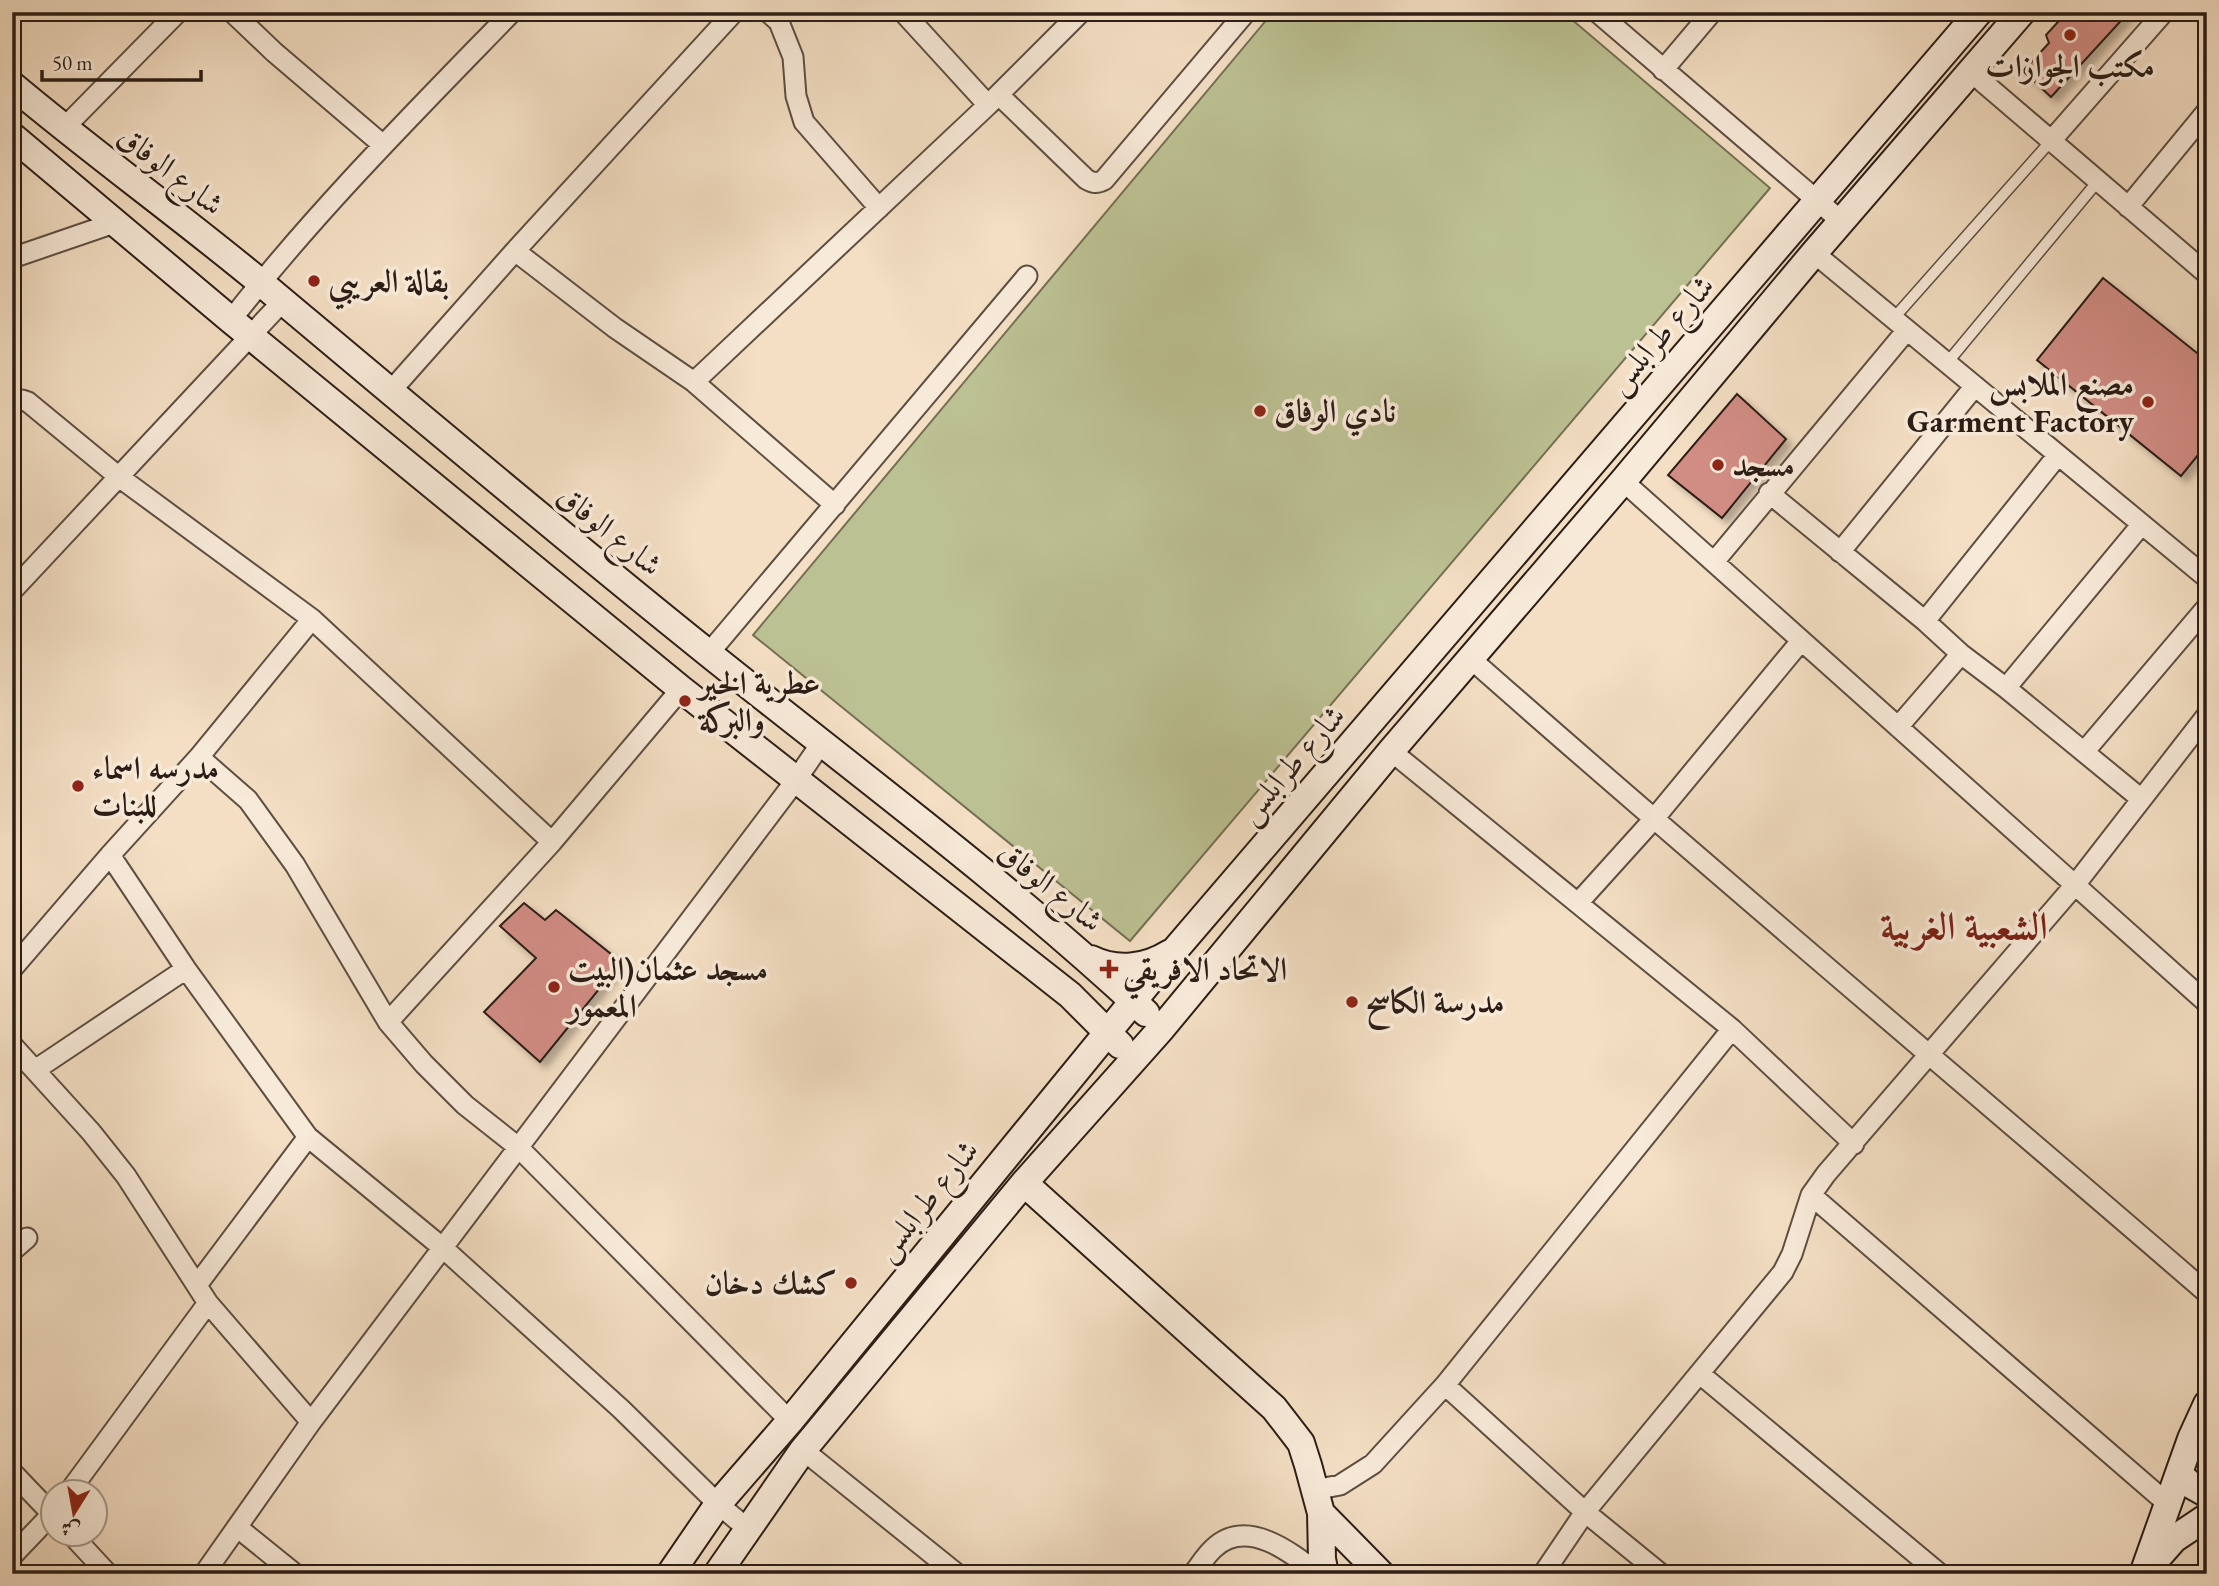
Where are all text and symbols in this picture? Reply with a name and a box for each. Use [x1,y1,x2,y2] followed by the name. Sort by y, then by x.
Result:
[2062,27,2078,43] marker: مكتب الجوازات
[42,38,201,82] scale bar
[1985,45,2155,87] place label: مكتب الجوازات
[52,49,93,76] text: 50 m
[105,115,233,230] street label: شارع الوفاق
[328,260,449,310] place label: بقالة العريبي
[1597,266,1728,406] street label: شارع طرابلس
[306,273,322,289] marker: بقالة العريبي
[1907,363,2135,442] place label: مصنع الملابس Garment Factory
[1274,390,1396,437] place label: نادي الوفاق
[2140,394,2156,410] marker: مصنع الملابس Garment Factory
[1252,403,1268,419] marker: نادي الوفاق
[1732,444,1795,486] place label: مسجد
[1710,457,1726,473] marker: مسجد
[545,475,672,590] street label: شارع الوفاق
[695,662,820,741] place label: عطرية الخير والبركة
[677,693,693,709] marker: عطرية الخير والبركة
[1228,696,1359,836] street label: شارع طرابلس
[92,747,219,826] place label: مدرسه اسماء للبنات
[70,778,86,794] marker: مدرسه اسماء للبنات
[986,831,1113,946] street label: شارع الوفاق
[1880,901,2048,951] district label: الشعبية الغربية
[565,948,768,1027] place label: مسجد عثمان(البيت المعمور
[1122,948,1287,1000] place label: الاتحاد الافريقي
[1101,961,1117,977] marker: الاتحاد الافريقي
[546,979,562,995] marker: مسجد عثمان(البيت المعمور
[1366,981,1504,1030] place label: مدرسة الكاسح
[1344,994,1360,1010] marker: مدرسة الكاسح
[864,1130,993,1273] street label: شارع طرابلس
[704,1262,837,1304] place label: كشك دخان
[843,1275,859,1291] marker: كشك دخان
[38,1478,108,1548] north arrow
[59,1515,82,1543] text: ش

